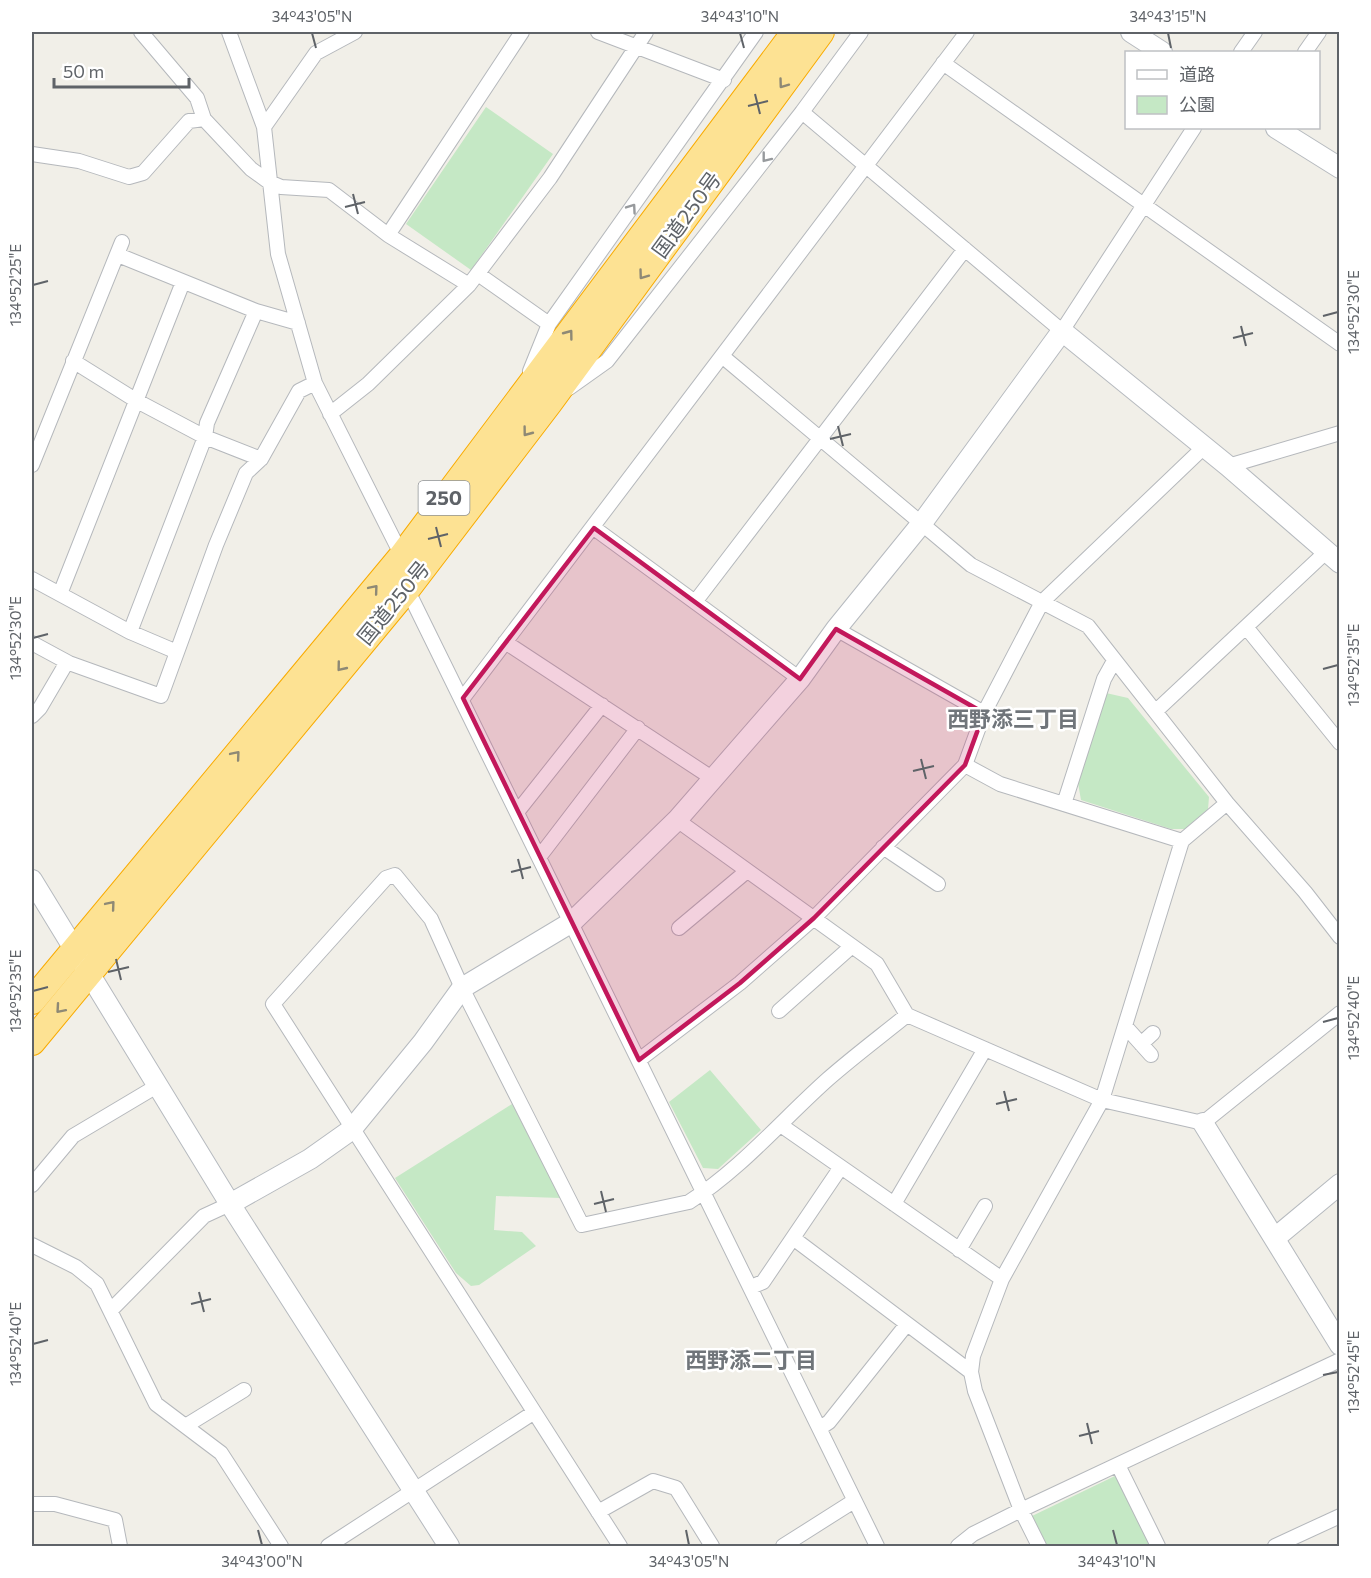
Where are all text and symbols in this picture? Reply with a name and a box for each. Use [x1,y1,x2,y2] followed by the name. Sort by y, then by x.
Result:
[272,7,352,25] text: 34°43'05"N
[701,7,779,25] text: 34°43'10"N
[1129,7,1207,25] text: 34°43'15"N
[54,51,189,89] scale bar
[1125,51,1320,129] legend
[63,60,104,82] text: 50 m
[1179,63,1215,85] text: 道路
[779,78,790,89] one-way arrow
[1179,93,1215,115] text: 公園
[763,151,774,162] one-way arrow
[646,166,725,262] street label: 国道250号
[625,204,636,215] one-way arrow
[6,244,24,326] text: 134°52'25"E
[639,269,650,280] one-way arrow
[1344,270,1362,354] text: 134°52'30"E
[562,330,573,341] one-way arrow
[523,426,534,437] one-way arrow
[418,481,470,515] road number: 250
[352,555,434,649] street label: 国道250号
[367,585,378,596] one-way arrow
[6,596,24,680] text: 134°52'30"E
[1344,624,1362,706] text: 134°52'35"E
[337,661,348,672] one-way arrow
[947,705,1079,732] district label: 西野添三丁目
[229,751,240,762] one-way arrow
[104,901,115,912] one-way arrow
[6,950,24,1032] text: 134°52'35"E
[1344,976,1362,1060] text: 134°52'40"E
[56,1002,67,1013] one-way arrow
[6,1302,24,1386] text: 134°52'40"E
[1344,1330,1362,1414] text: 134°52'45"E
[685,1346,817,1373] district label: 西野添二丁目
[221,1552,303,1570] text: 34°43'00"N
[649,1552,729,1570] text: 34°43'05"N
[1078,1552,1156,1570] text: 34°43'10"N

